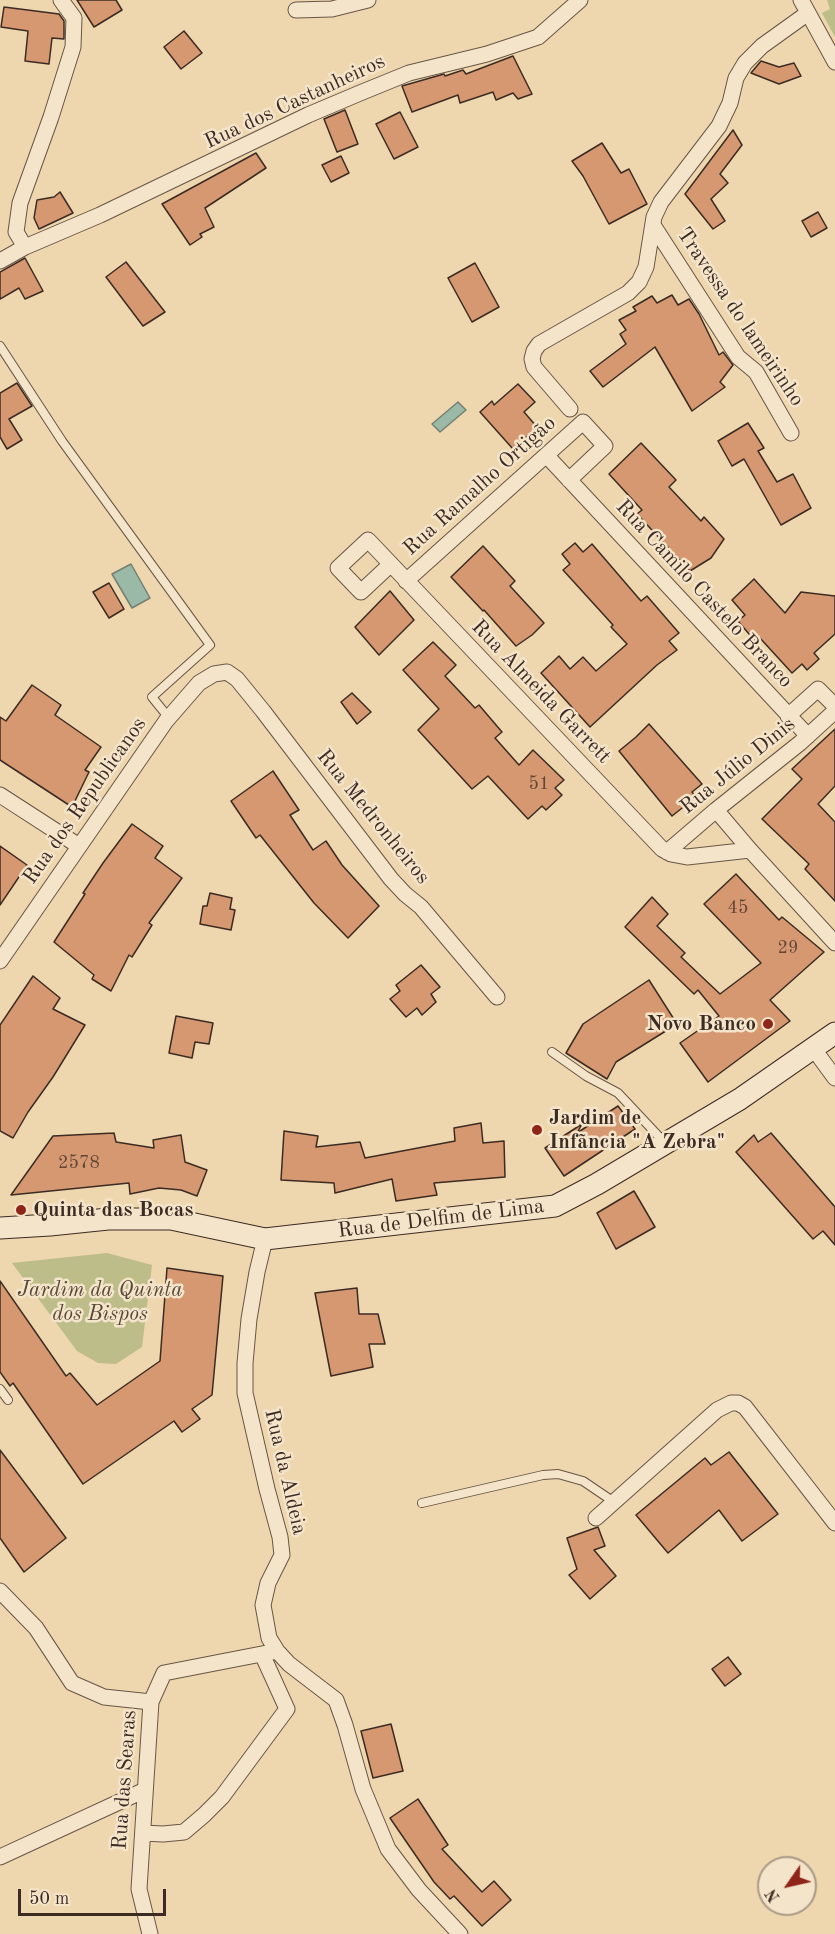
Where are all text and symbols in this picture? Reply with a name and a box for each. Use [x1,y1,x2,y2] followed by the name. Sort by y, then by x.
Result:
[201,49,389,155] street label: Rua dos Castanheiros
[671,223,809,411] street label: Travessa do lameirinho
[398,411,562,561] street label: Rua Ramalho Ortigão
[610,495,798,693] street label: Rua Camilo Castelo Branco
[466,615,616,769] street label: Rua Almeida Garrett
[675,712,801,820] street label: Rua Júlio Dinis
[18,713,152,889] street label: Rua dos Republicanos
[311,745,435,889] street label: Rua Medronheiros
[529,773,549,795] house number: 51
[728,897,748,919] house number: 45
[778,937,798,959] house number: 29
[647,1011,756,1037] place label: Novo Banco
[761,1017,775,1031] marker: Novo Banco
[549,1105,725,1155] place label: Jardim de Infãncia "A Zebra"
[530,1123,544,1137] marker: Jardim de Infãncia "A Zebra"
[58,1152,100,1174] house number: 2578
[336,1194,546,1244] street label: Rua de Delfim de Lima
[33,1197,193,1223] place label: Quinta das Bocas
[14,1203,28,1217] marker: Quinta das Bocas
[18,1277,182,1327] park label: Jardim da Quinta dos Bispos
[258,1407,312,1537] street label: Rua da Aldeia
[108,1709,142,1851] street label: Rua das Searas
[757,1856,817,1916] north arrow
[21,1877,170,1915] scale bar
[764,1885,784,1904] text: N
[29,1890,69,1908] text: 50 m

